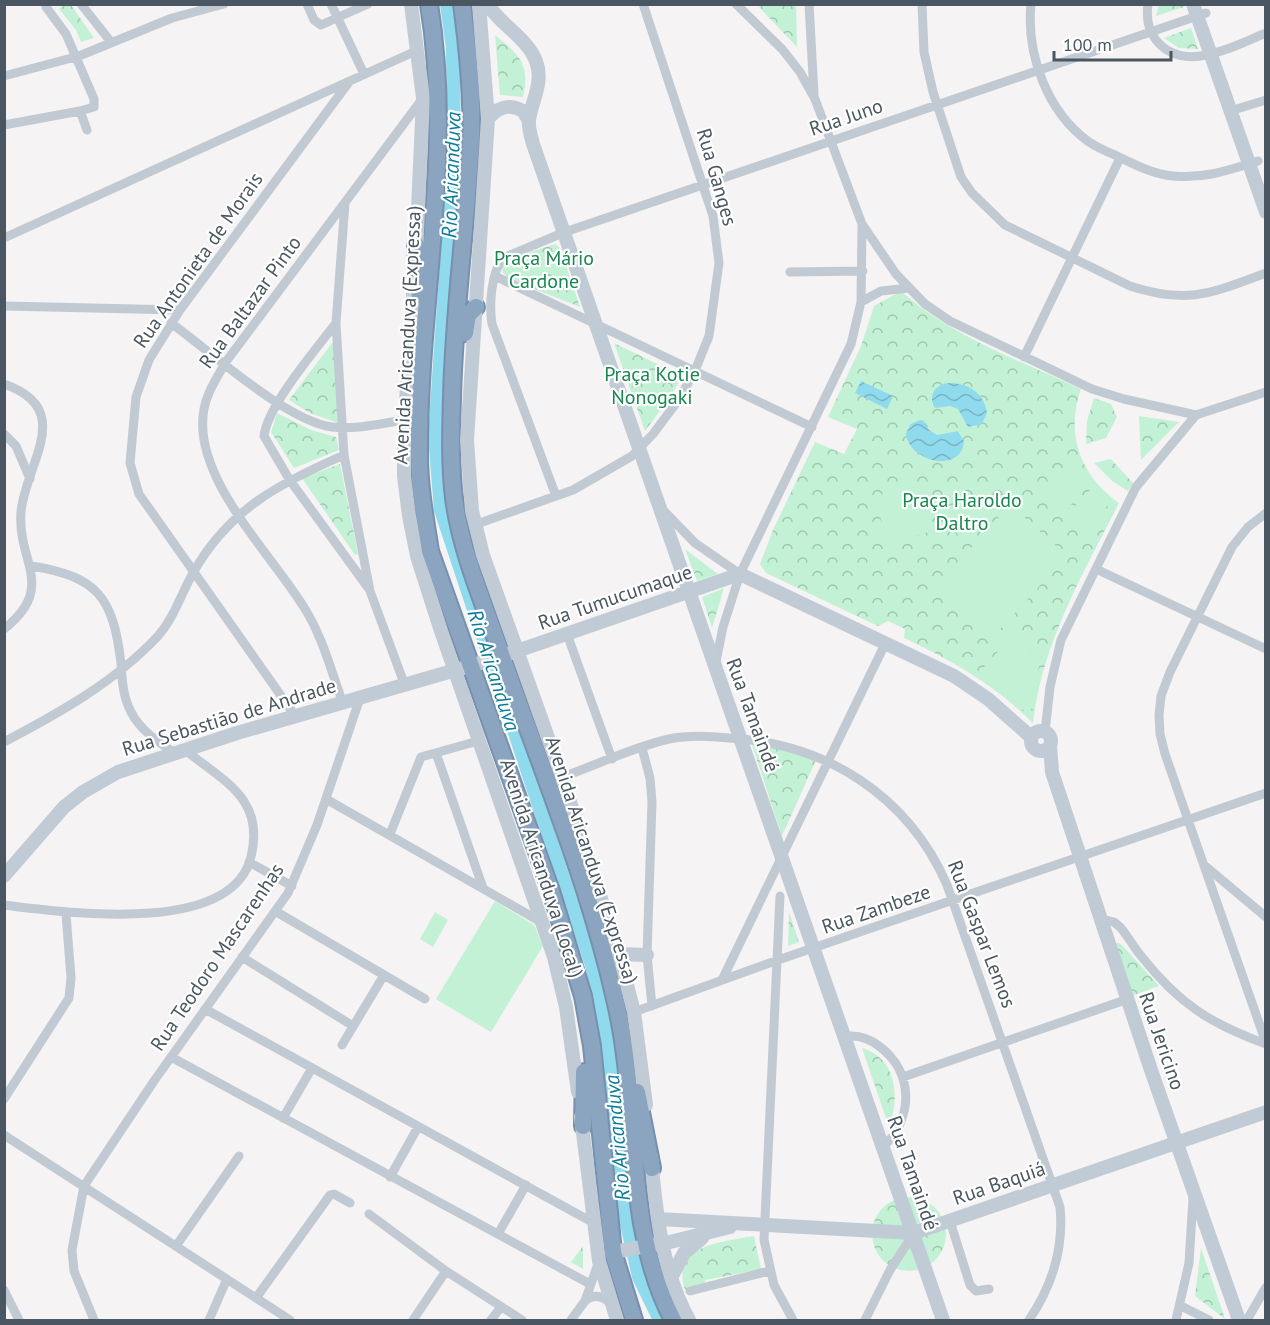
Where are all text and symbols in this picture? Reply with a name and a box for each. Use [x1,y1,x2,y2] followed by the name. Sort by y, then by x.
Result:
[1054,24,1171,62] scale bar
[1063,33,1112,56] text: 100 m
[806,92,886,142] street label: Rua Juno
[435,111,467,239] water label: Rio Aricanduva
[691,125,743,229] street label: Rua Ganges
[127,167,269,353] street label: Rua Antonieta de Morais
[387,205,427,465] street label: Avenida Aricanduva (Expressa)
[193,231,307,373] street label: Rua Baltazar Pinto
[494,245,594,294] park label: Praça Mário Cardone
[604,361,700,410] park label: Praça Kotie Nonogaki
[902,487,1022,536] park label: Praça Haroldo Daltro
[534,558,696,636] street label: Rua Tumucumaque
[462,606,527,735] water label: Rio Aricanduva
[720,654,786,776] street label: Rua Tamaindé
[119,672,339,762] street label: Rua Sebastião de Andrade
[540,733,644,987] street label: Avenida Aricanduva (Expressa)
[494,755,590,981] street label: Avenida Aricanduva (Local)
[942,857,1022,1011] street label: Rua Gaspar Lemos
[144,858,290,1056] street label: Rua Teodoro Mascarenhas
[818,878,934,940] street label: Rua Zambeze
[1133,989,1191,1093] street label: Rua Jericino
[598,1073,636,1202] water label: Rio Aricanduva
[881,1112,945,1234] street label: Rua Tamaindé
[949,1155,1049,1211] street label: Rua Baquiá

